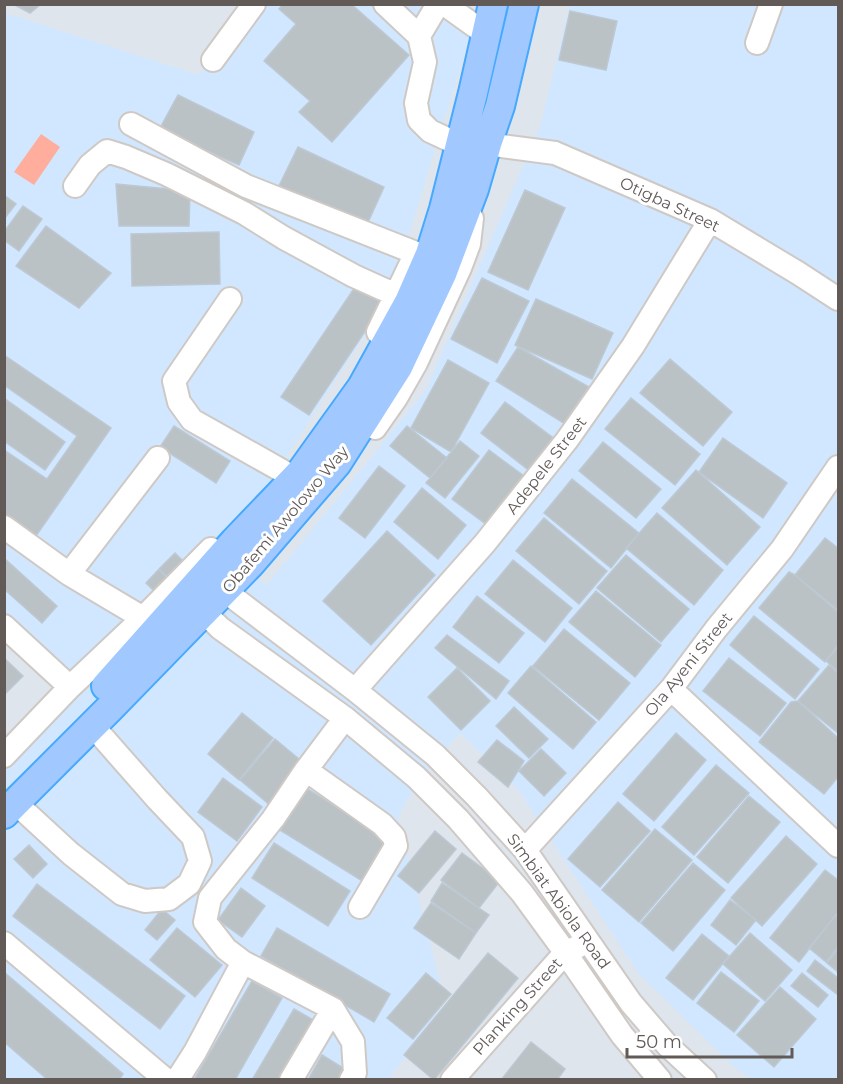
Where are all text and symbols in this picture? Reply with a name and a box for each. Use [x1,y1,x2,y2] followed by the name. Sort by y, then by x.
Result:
[617,173,723,236] street label: Otigba Street
[502,412,591,518] street label: Adepele Street
[218,442,353,597] street label: Obafemi Awolowo Way
[641,608,736,720] street label: Ola Ayeni Street
[503,830,614,973] street label: Simbiat Abiola Road
[469,953,566,1059] street label: Planking Street
[627,1021,792,1059] scale bar
[636,1031,682,1053] text: 50 m

